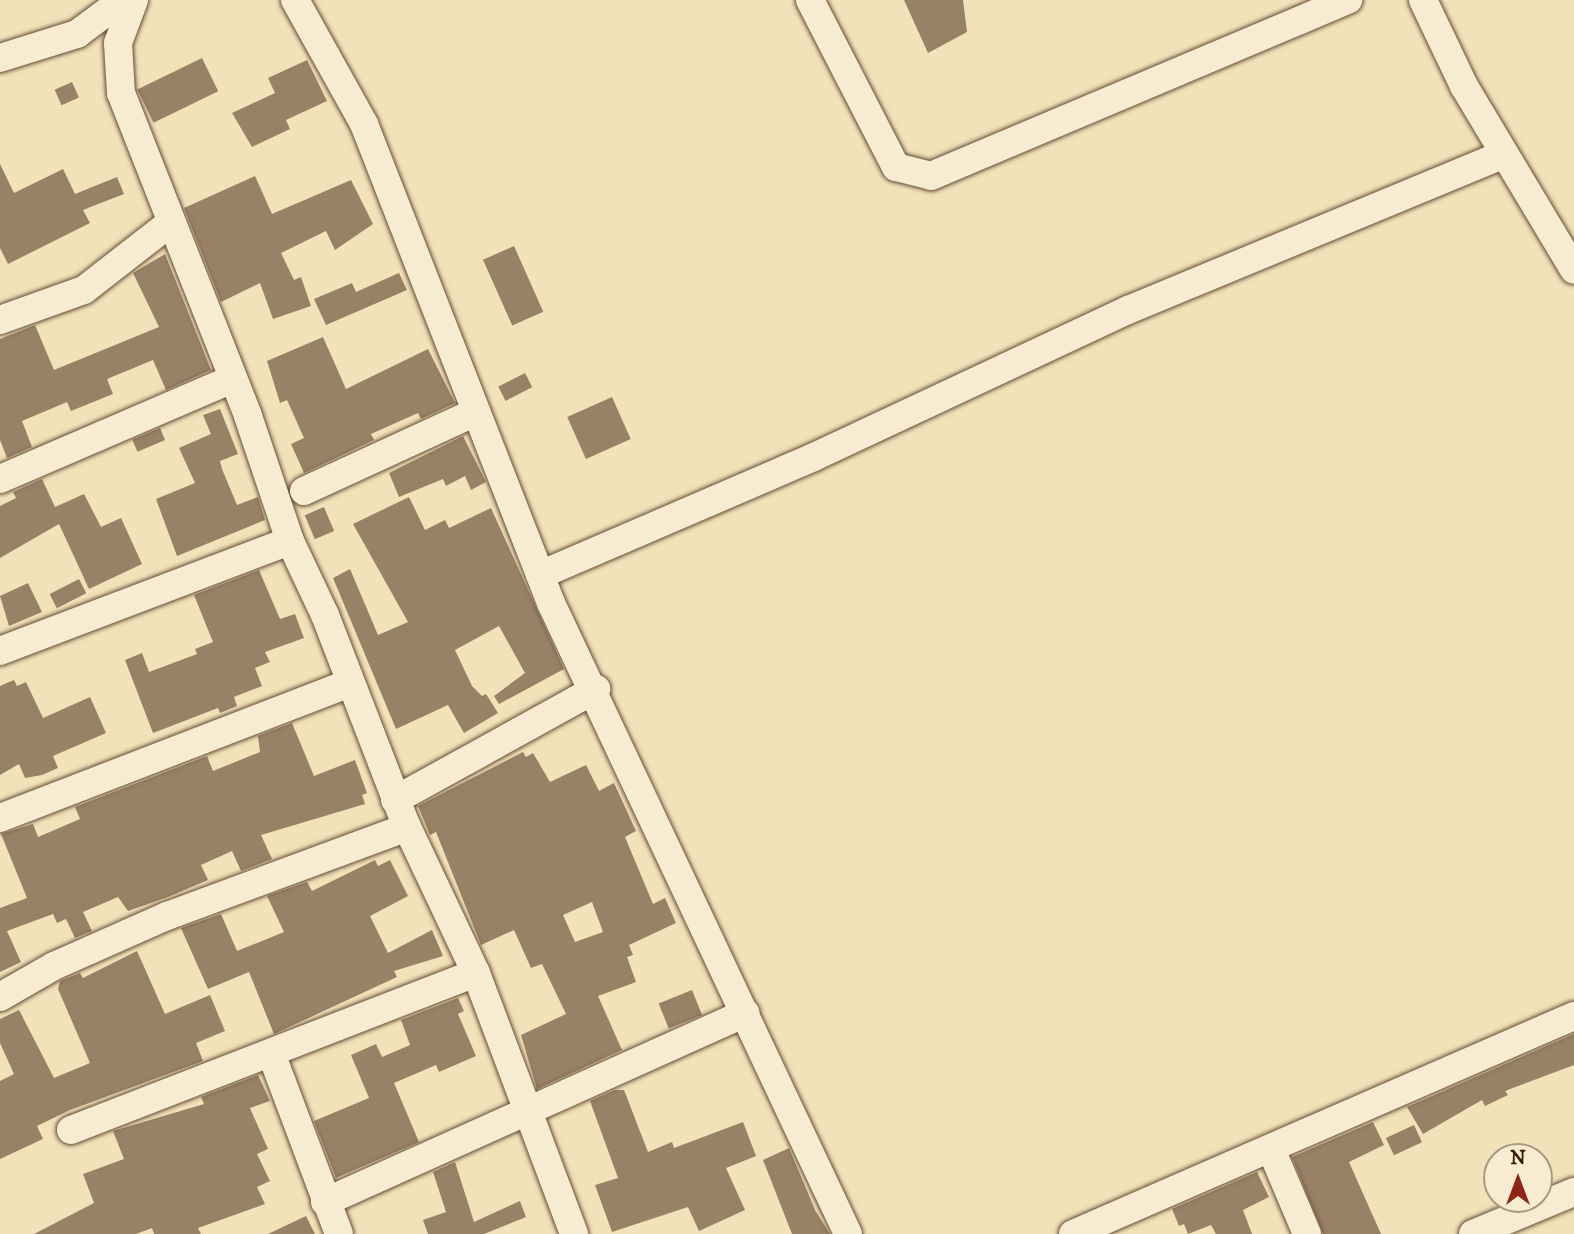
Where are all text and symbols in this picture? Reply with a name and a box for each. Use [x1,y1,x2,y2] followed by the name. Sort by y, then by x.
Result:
[1483,1143,1553,1213] north arrow
[1510,1147,1526,1170] text: N

